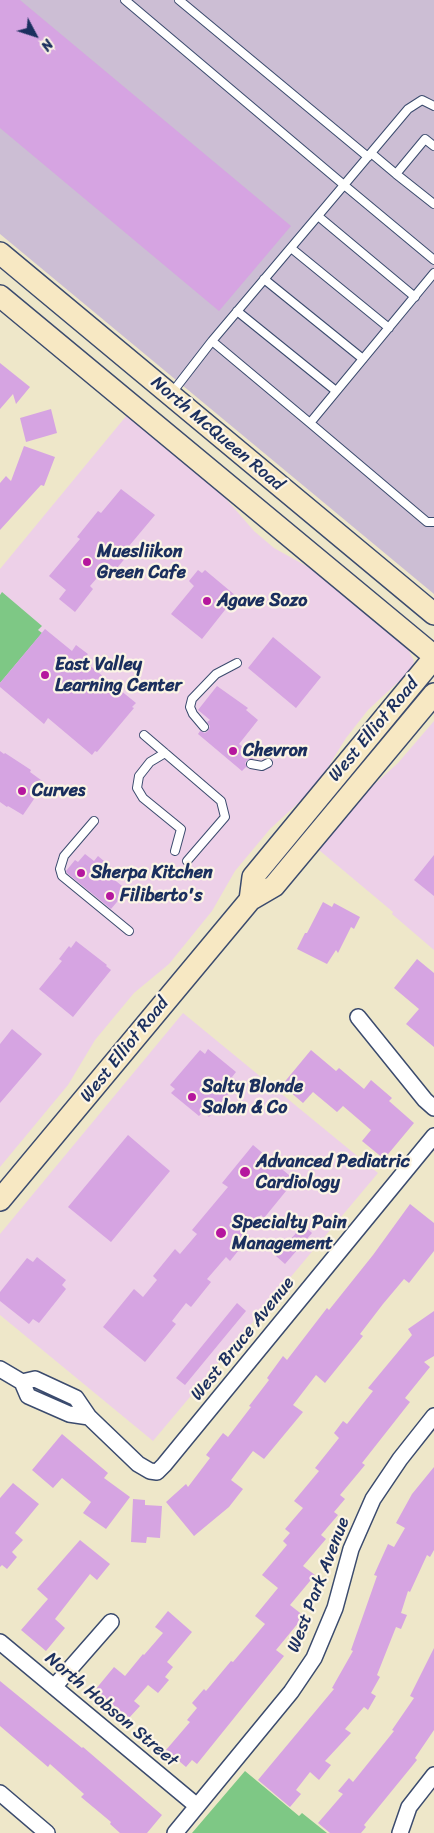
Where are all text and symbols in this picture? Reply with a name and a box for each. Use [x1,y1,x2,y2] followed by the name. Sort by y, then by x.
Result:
[10,10,60,60] north arrow
[34,33,60,57] text: N
[146,372,288,496] street label: North McQueen Road
[97,541,186,584] place label: Muesliikon Green Cafe
[81,556,93,568] marker: Muesliikon Green Cafe
[217,590,307,612] place label: Agave Sozo
[201,595,213,607] marker: Agave Sozo
[55,654,182,696] place label: East Valley Learning Center
[39,669,51,681] marker: East Valley Learning Center
[324,674,424,786] street label: West Elliot Road
[243,740,308,762] place label: Chevron
[227,745,239,757] marker: Chevron
[32,780,85,802] place label: Curves
[16,785,28,797] marker: Curves
[91,862,213,884] place label: Sherpa Kitchen
[75,867,87,879] marker: Sherpa Kitchen
[120,885,203,907] place label: Filiberto's
[104,890,116,902] marker: Filiberto's
[76,993,174,1107] street label: West Elliot Road
[202,1076,303,1118] place label: Salty Blonde Salon & Co
[186,1091,198,1103] marker: Salty Blonde Salon & Co
[256,1151,410,1194] place label: Advanced Pediatric Cardiology
[238,1165,252,1179] marker: Advanced Pediatric Cardiology
[232,1212,347,1254] place label: Specialty Pain Management
[214,1226,228,1240] marker: Specialty Pain Management
[187,1273,299,1405] street label: West Bruce Avenue
[283,1514,355,1656] street label: West Park Avenue
[40,1648,182,1772] street label: North Hobson Street

